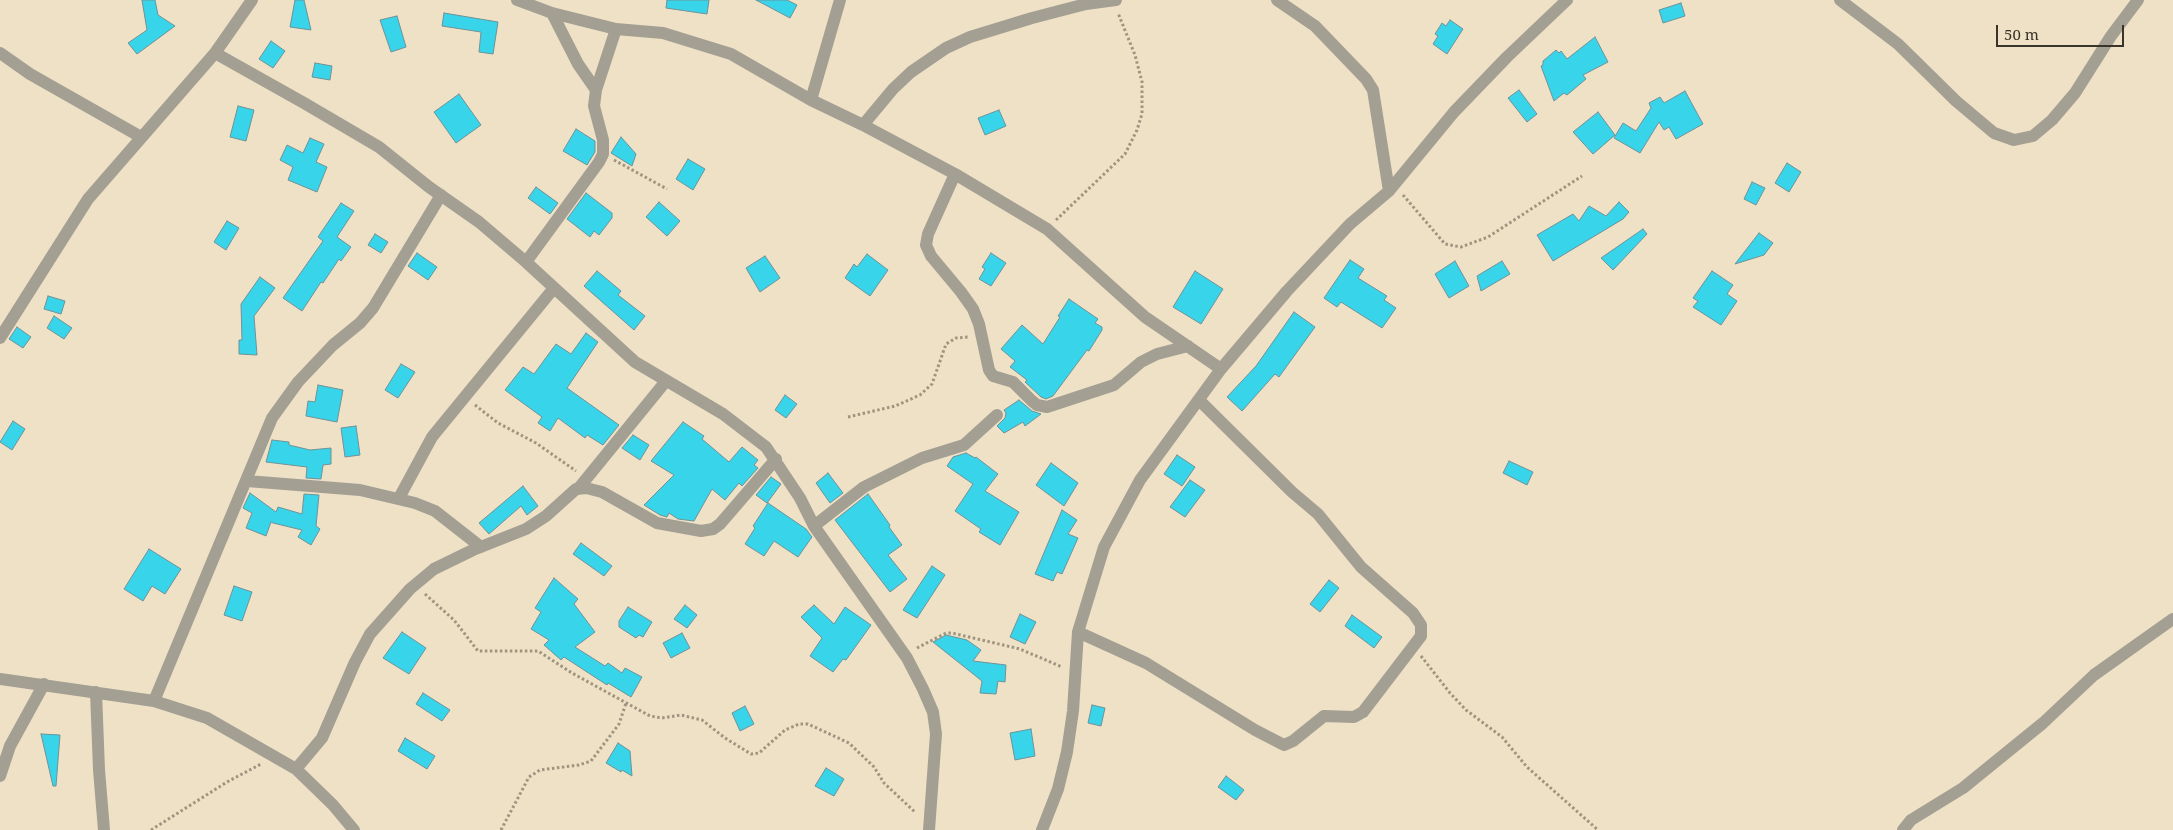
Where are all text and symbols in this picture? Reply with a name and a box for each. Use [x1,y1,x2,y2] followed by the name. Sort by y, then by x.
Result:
[1998,15,2126,47] scale bar
[2004,24,2039,44] text: 50 m

